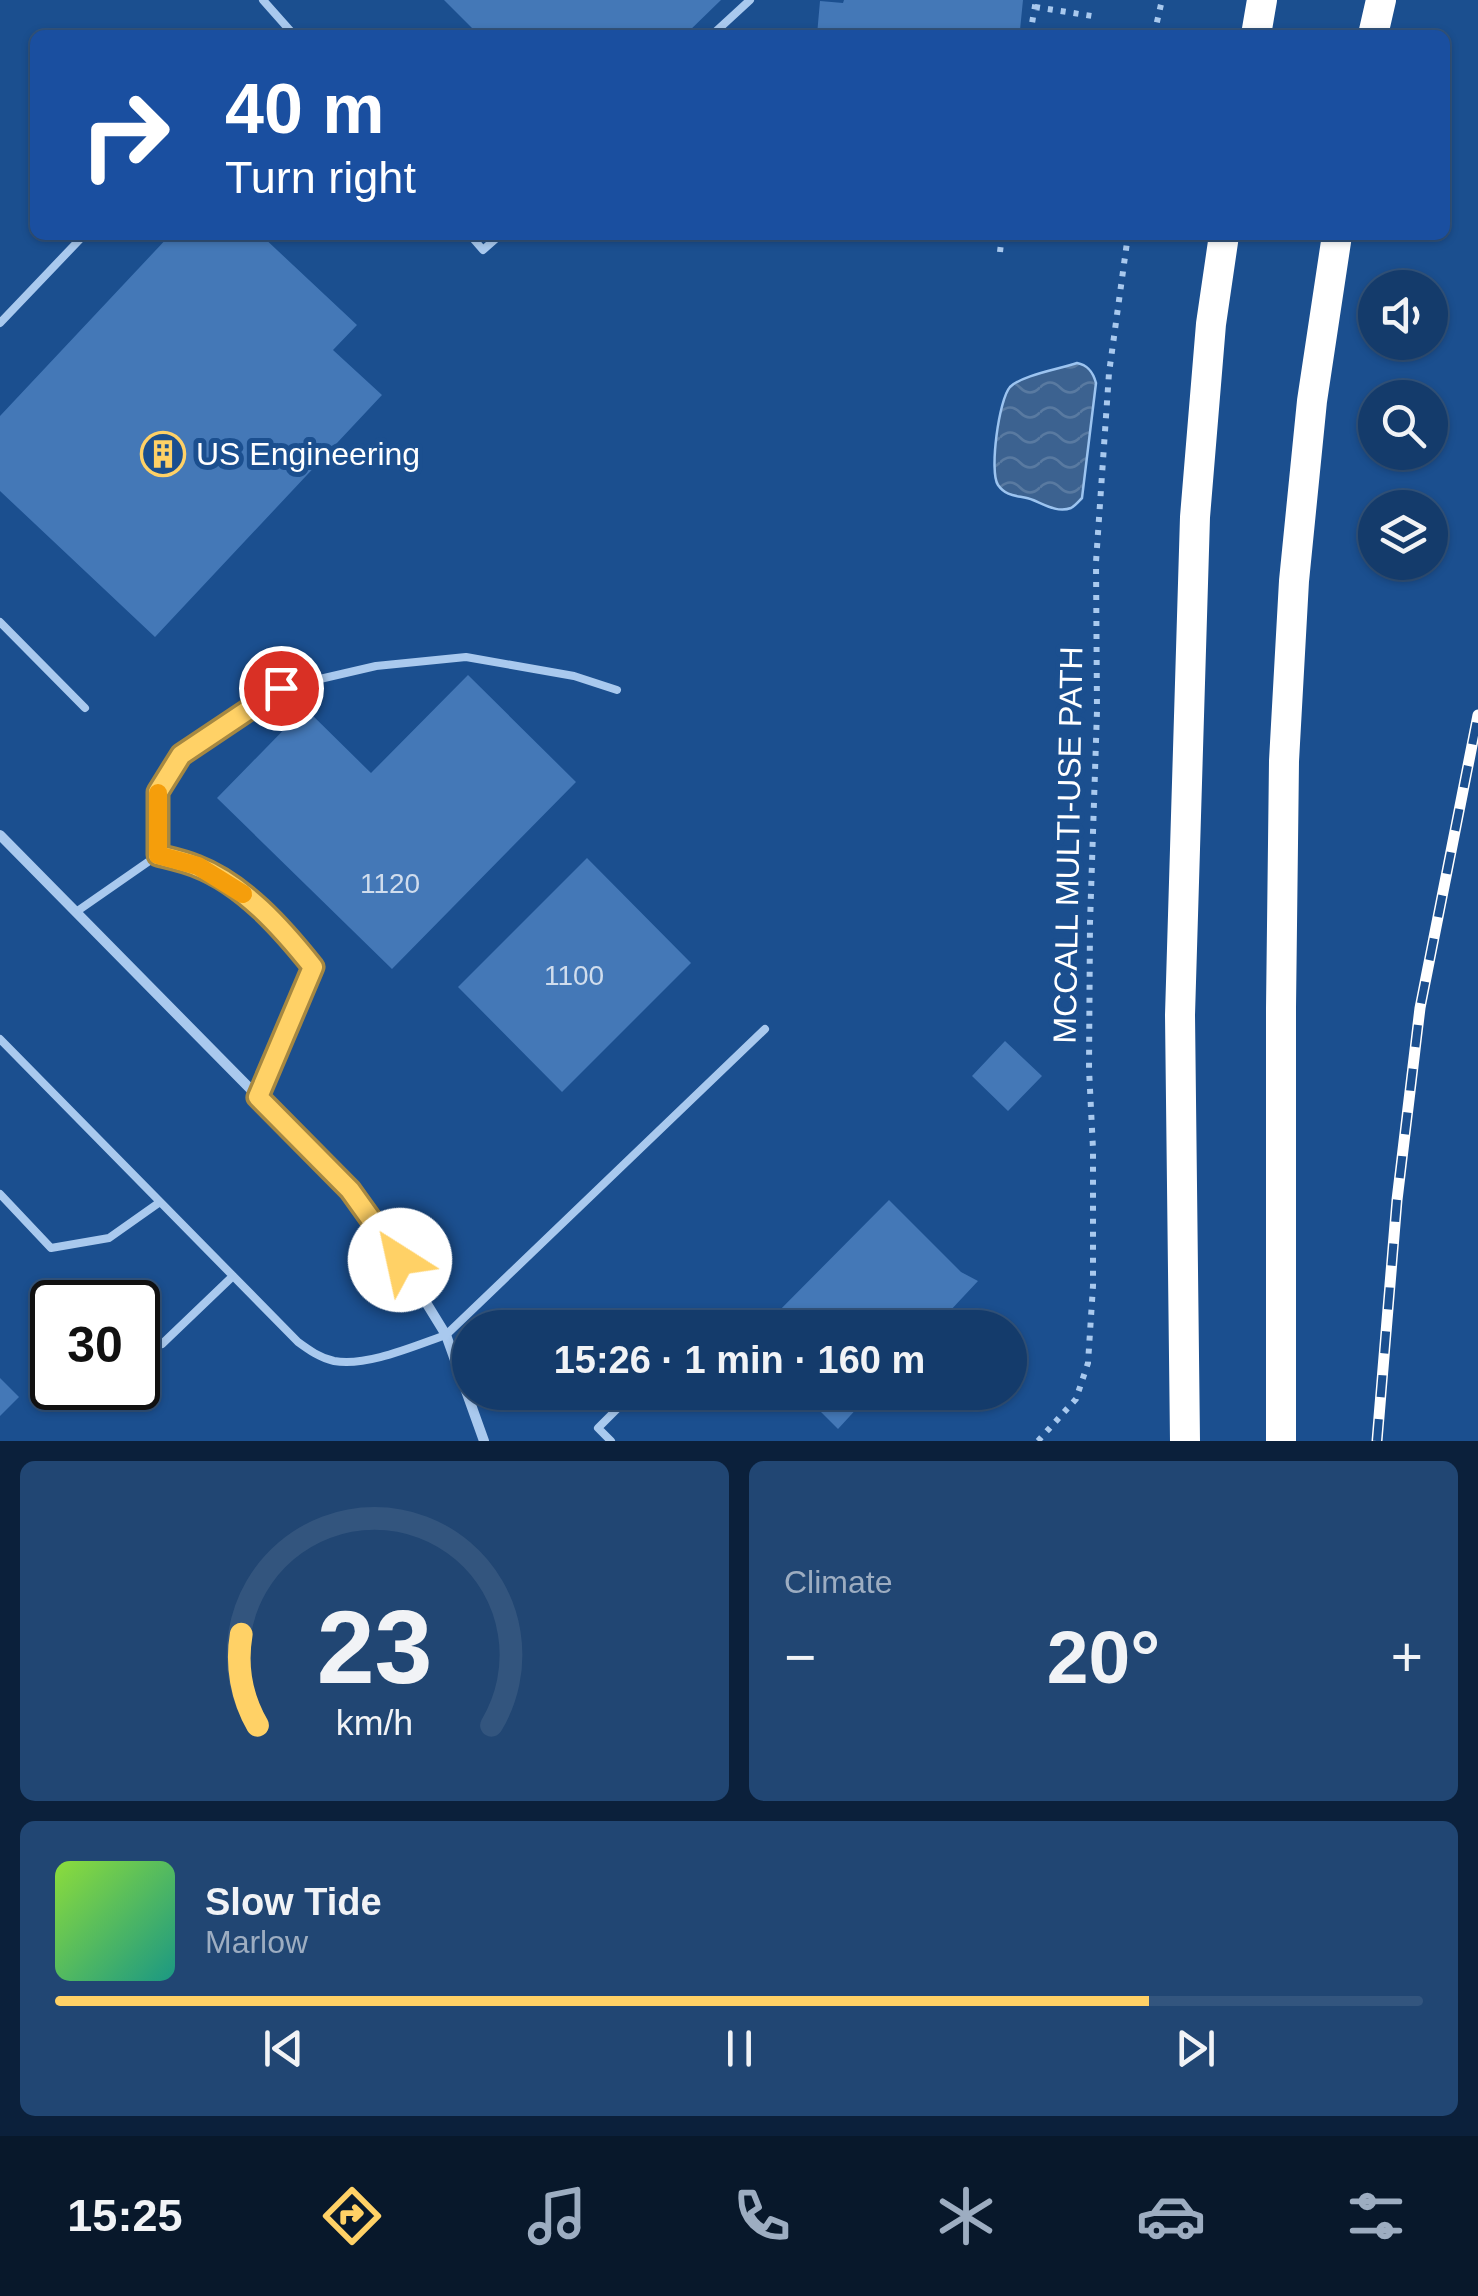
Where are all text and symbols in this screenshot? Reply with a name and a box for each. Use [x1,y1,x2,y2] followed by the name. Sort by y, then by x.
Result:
[60,70,190,200] icon: right
[225,70,385,148] text: 40 m
[225,152,416,203] text: Turn right
[1358,270,1448,580] map controls
[1358,270,1448,360] button: sound
[1358,380,1448,470] button: search
[140,431,186,477] building icon: US Engineering
[196,436,420,472] place label: US Engineering
[1358,490,1448,580] button: layers
[239,646,324,731] pin
[1047,646,1089,1044] street label: MCCALL MULTI-USE PATH
[254,661,309,716] icon: arrive
[360,868,420,899] house number: 1120
[544,960,604,991] house number: 1100
[348,1208,452,1312] position arrow
[30,1280,160,1410] speed limit sign: 30
[554,1339,925,1381] text: 15:26 · 1 min · 160 m
[784,1564,892,1600] text: Climate
[317,1589,432,1705] text: 23
[1047,1615,1160,1699] text: 20°
[784,1626,816,1688] text: −
[1391,1626,1423,1688] text: +
[336,1703,413,1743] text: km/h
[205,1881,382,1923] text: Slow Tide
[205,1924,308,1960] text: Marlow
[256,2021,311,2076] icon: previous
[712,2021,767,2076] icon: pause
[1168,2021,1223,2076] icon: next
[317,2181,387,2251] icon: directions
[522,2181,592,2251] icon: music
[727,2181,797,2251] icon: phone
[931,2181,1001,2251] icon: climate
[1136,2181,1206,2251] icon: car
[1341,2181,1411,2251] icon: filters
[67,2190,182,2241] text: 15:25

